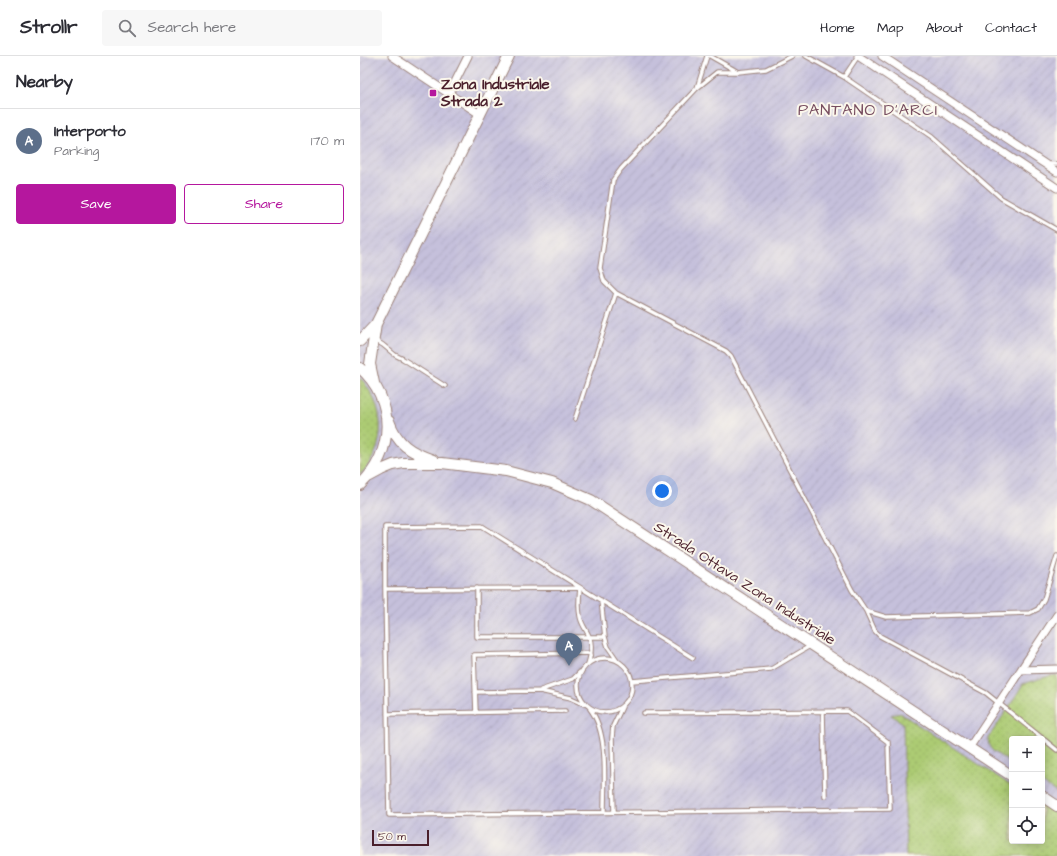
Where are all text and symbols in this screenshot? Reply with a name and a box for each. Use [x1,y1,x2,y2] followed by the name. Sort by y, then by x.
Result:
[102,10,382,46] search box
[20,14,78,41] text: Strollr
[116,17,138,39] icon: search
[148,17,236,38] text: Search here
[820,18,855,38] text: Home
[877,18,903,38] text: Map
[925,18,963,38] text: About
[985,18,1037,38] text: Contact
[16,70,73,94] text: Nearby
[440,74,550,112] place label: Zona Industriale Strada 2
[428,88,438,98] marker: Zona Industriale Strada 2
[798,99,938,121] district label: PANTANO D'ARCI
[54,121,126,142] text: Interporto
[25,132,33,150] text: A
[311,132,344,150] text: 170 m
[54,142,99,160] text: Parking
[16,184,176,224] button: Save
[184,184,344,224] button: Share
[652,481,672,501] your location
[650,517,840,650] street label: Strada Ottava Zona Industriale
[556,633,582,666] pin: A
[1009,736,1045,844] map controls
[1009,736,1045,772] button: +
[1009,772,1045,808] button: −
[1009,808,1045,844] button: locate
[372,828,429,847] scale bar
[378,829,406,844] text: 50 m

